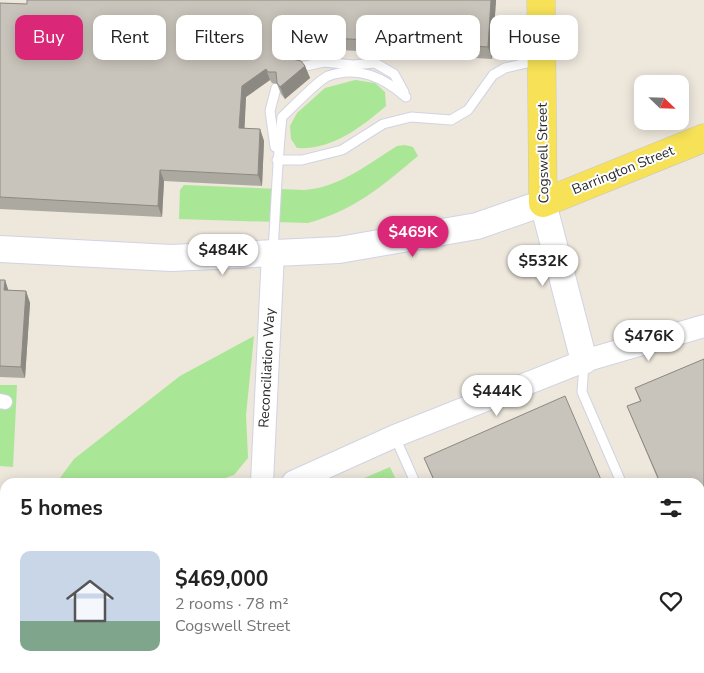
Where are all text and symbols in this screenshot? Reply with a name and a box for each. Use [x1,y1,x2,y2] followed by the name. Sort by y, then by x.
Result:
[15,15,83,60] chip: Buy
[93,15,166,60] chip: Rent
[176,15,262,60] chip: Filters
[272,15,346,60] chip: New
[356,15,480,60] chip: Apartment
[490,15,578,60] chip: House
[634,75,689,130] north arrow
[634,75,689,130] map controls
[533,102,553,204] street label: Cogswell Street
[569,141,677,199] street label: Barrington Street
[378,216,448,258] pin: $469K
[388,221,438,243] text: $469K
[188,234,258,276] pin: $484K
[198,239,248,261] text: $484K
[508,244,578,287] pin: $532K
[518,250,568,272] text: $532K
[254,307,280,428] street label: Reconciliation Way
[614,320,684,362] pin: $476K
[624,325,674,347] text: $476K
[462,374,532,417] pin: $444K
[472,380,522,402] text: $444K
[20,494,103,522] text: 5 homes
[657,494,685,522] icon: filters
[175,565,268,593] text: $469,000
[60,571,120,631] icon: home
[657,587,685,615] icon: heart
[175,593,288,615] text: 2 rooms · 78 m²
[175,615,290,637] text: Cogswell Street

